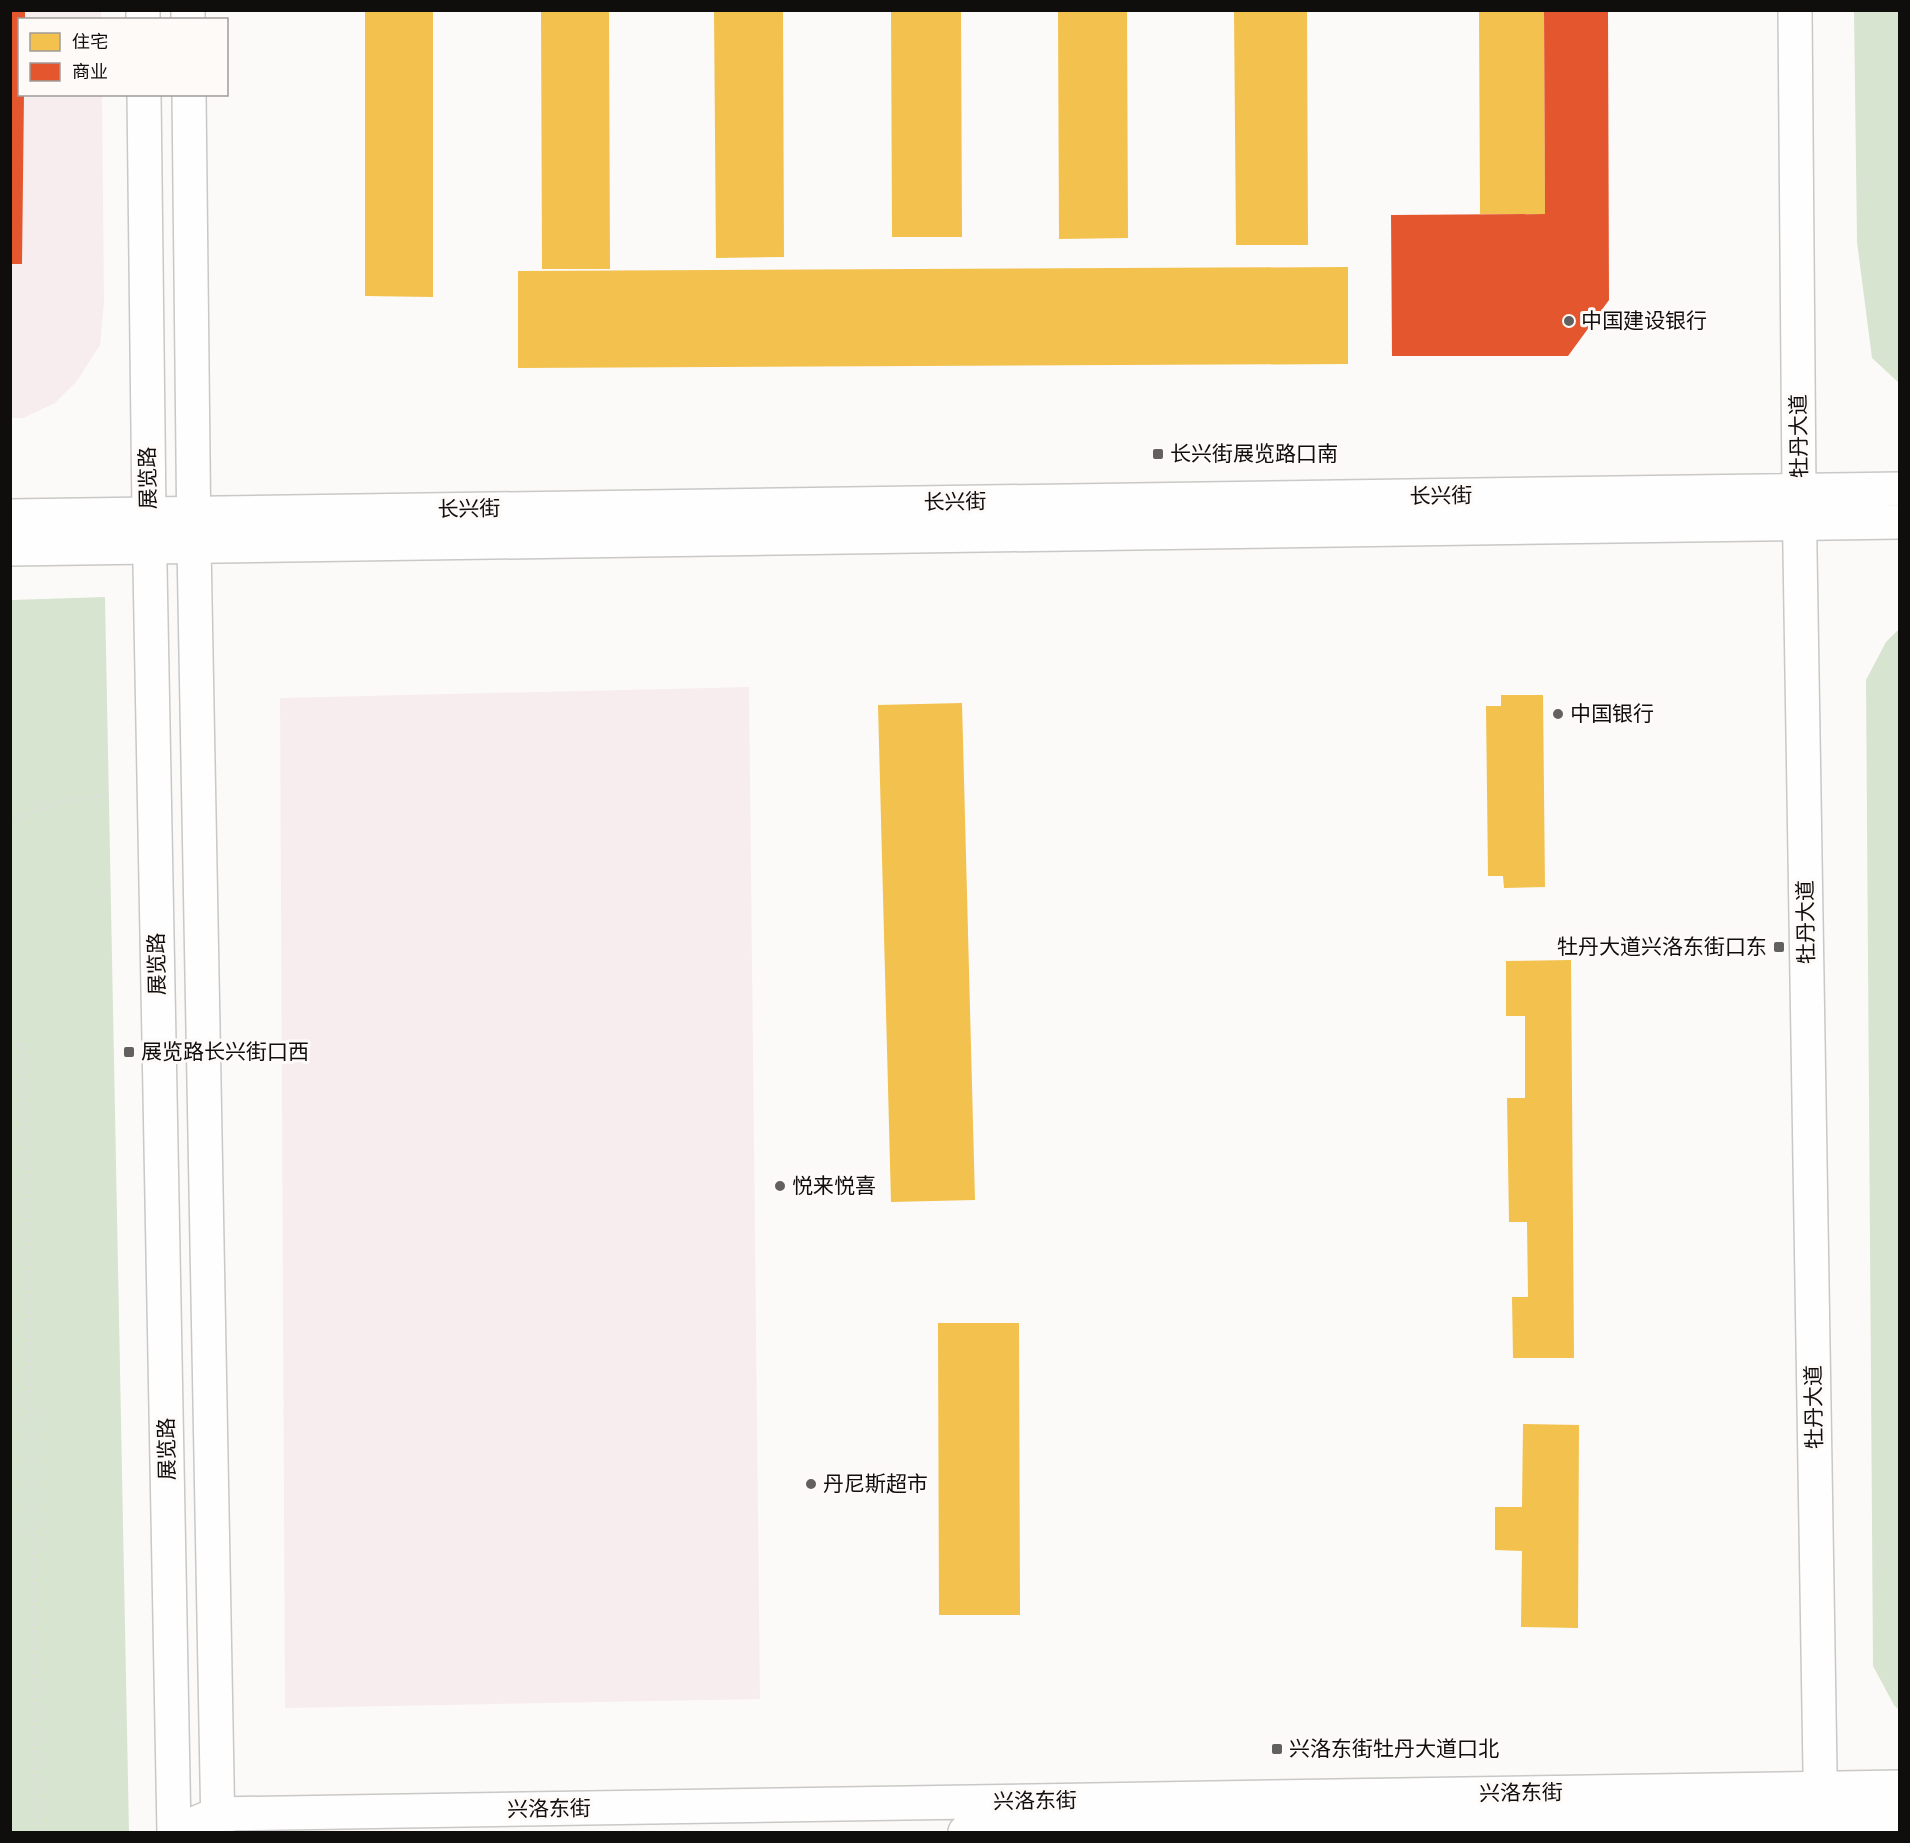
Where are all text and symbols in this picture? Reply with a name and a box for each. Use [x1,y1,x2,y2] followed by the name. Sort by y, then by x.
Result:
[18,18,228,96] legend
[72,31,108,53] text: 住宅
[72,61,108,83] text: 商业
[1581,308,1707,334] place label: 中国建设银行
[1562,314,1576,328] marker: 中国建设银行
[1785,394,1813,478] street label: 牡丹大道
[1170,441,1338,467] place label: 长兴街展览路口南
[134,446,162,510] street label: 展览路
[1151,447,1165,461] marker: 长兴街展览路口南
[1409,482,1473,510] street label: 长兴街
[923,488,987,516] street label: 长兴街
[437,495,501,523] street label: 长兴街
[1570,701,1654,727] place label: 中国银行
[1551,707,1565,721] marker: 中国银行
[1792,880,1820,964] street label: 牡丹大道
[143,932,171,996] street label: 展览路
[1557,934,1767,960] place label: 牡丹大道兴洛东街口东
[1772,940,1786,954] marker: 牡丹大道兴洛东街口东
[141,1039,309,1065] place label: 展览路长兴街口西
[122,1045,136,1059] marker: 展览路长兴街口西
[792,1173,876,1199] place label: 悦来悦喜
[773,1179,787,1193] marker: 悦来悦喜
[1800,1365,1828,1449] street label: 牡丹大道
[153,1417,181,1481] street label: 展览路
[823,1471,928,1497] place label: 丹尼斯超市
[804,1477,818,1491] marker: 丹尼斯超市
[1289,1736,1499,1762] place label: 兴洛东街牡丹大道口北
[1270,1742,1284,1756] marker: 兴洛东街牡丹大道口北
[1479,1779,1563,1807] street label: 兴洛东街
[993,1787,1077,1815] street label: 兴洛东街
[507,1795,591,1823] street label: 兴洛东街

